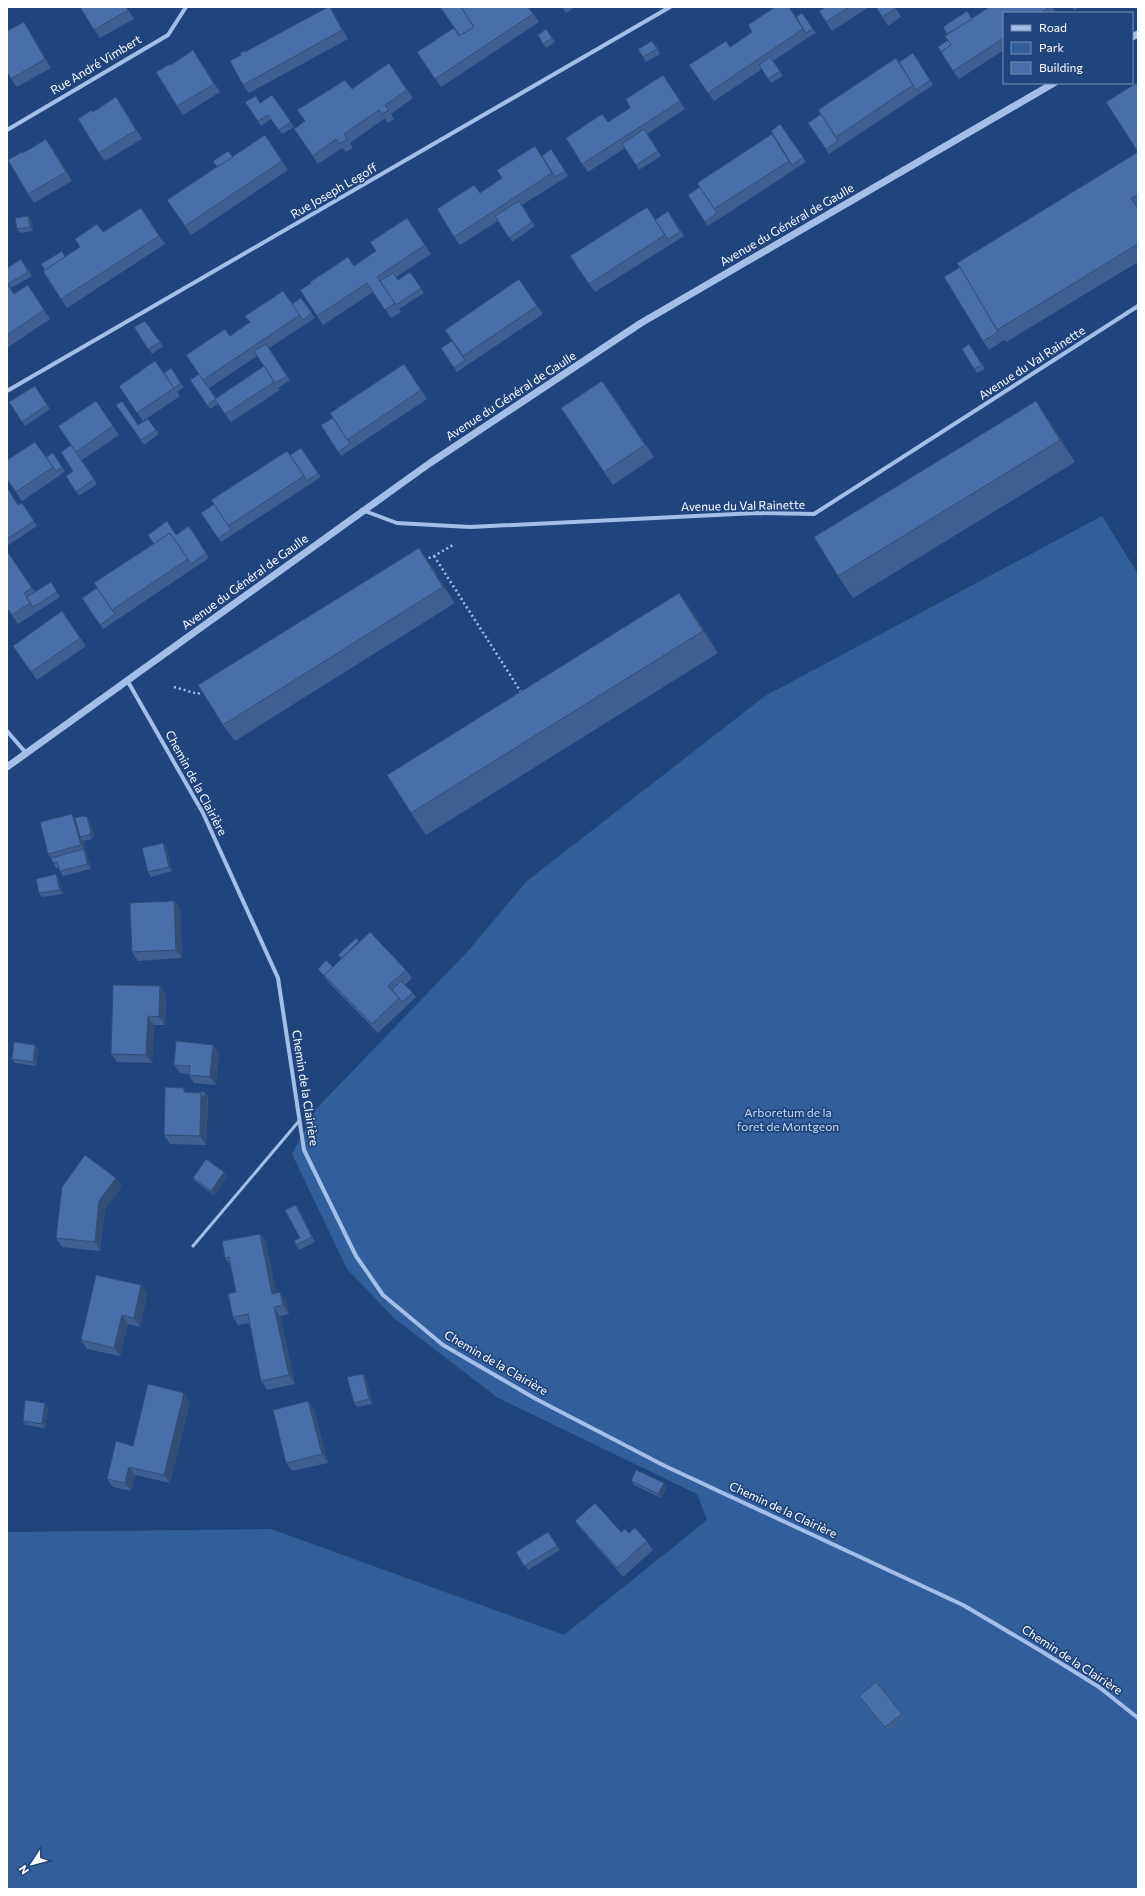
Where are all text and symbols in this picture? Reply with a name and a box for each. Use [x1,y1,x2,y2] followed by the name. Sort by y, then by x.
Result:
[1003,12,1133,84] legend
[1039,20,1067,34] text: Road
[48,31,144,97] street label: Rue André Vimbert
[1039,40,1065,54] text: Park
[1039,60,1083,74] text: Building
[288,159,381,222] street label: Rue Joseph Legoff
[717,180,856,268] street label: Avenue du Général de Gaulle
[976,323,1087,402] street label: Avenue du Val Rainette
[443,348,578,443] street label: Avenue du Général de Gaulle
[681,497,805,513] street label: Avenue du Val Rainette
[179,531,310,632] street label: Avenue du Général de Gaulle
[163,728,231,838] street label: Chemin de la Clairière
[290,1029,322,1147] street label: Chemin de la Clairière
[737,1105,839,1133] park label: Arboretum de la foret de Montgeon
[442,1327,551,1397] street label: Chemin de la Clairière
[727,1478,839,1540] street label: Chemin de la Clairière
[1020,1621,1125,1697] street label: Chemin de la Clairière
[12,1844,52,1884] north arrow
[16,1863,31,1877] text: N

